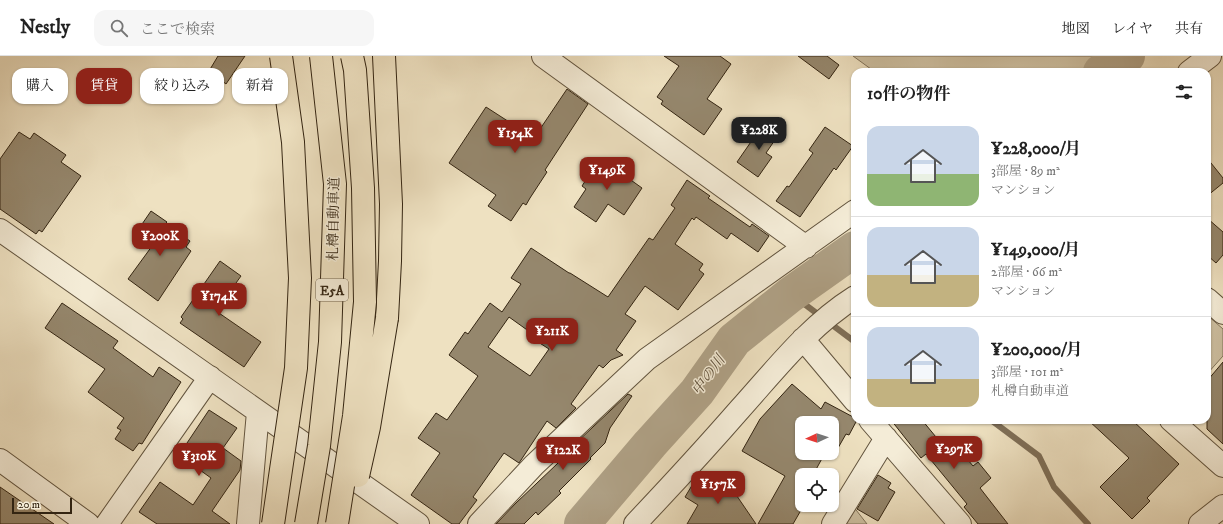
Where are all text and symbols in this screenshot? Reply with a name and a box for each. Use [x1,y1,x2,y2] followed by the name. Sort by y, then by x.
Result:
[94,10,374,46] search box
[20,16,70,39] text: Nestly
[108,17,130,39] icon: search
[140,20,215,39] text: ここで検索
[1062,20,1090,38] text: 地図
[1112,20,1153,38] text: レイヤ
[1175,20,1203,38] text: 共有
[12,68,68,104] chip: 購入
[76,68,132,104] chip: 賃貸
[140,68,224,104] chip: 絞り込み
[232,68,288,104] chip: 新着
[1173,81,1195,103] icon: filters
[867,83,950,105] text: 10件の物件
[731,117,787,151] pin: ¥228K
[487,120,543,154] pin: ¥154K
[740,122,778,138] text: ¥228K
[497,125,533,141] text: ¥154K
[991,138,1081,160] text: ¥228,000/月
[899,142,947,190] icon: home
[579,157,635,191] pin: ¥149K
[589,162,625,178] text: ¥149K
[991,163,1060,179] text: 3部屋 · 89 m²
[324,177,344,261] street label: 札樽自動車道
[991,182,1055,198] text: マンション
[132,223,188,257] pin: ¥200K
[141,228,179,244] text: ¥200K
[991,239,1081,261] text: ¥149,000/月
[899,243,947,291] icon: home
[991,264,1062,280] text: 2部屋 · 66 m²
[316,279,348,301] road number: E5A
[191,283,247,317] pin: ¥174K
[991,283,1055,299] text: マンション
[201,288,237,304] text: ¥174K
[524,318,580,352] pin: ¥211K
[535,323,569,339] text: ¥211K
[991,339,1083,361] text: ¥200,000/月
[899,343,947,391] icon: home
[687,350,730,399] water label: 中の川
[991,364,1063,380] text: 3部屋 · 101 m²
[991,383,1069,399] text: 札樽自動車道
[795,416,839,460] north arrow
[795,416,839,512] map controls
[926,436,982,470] pin: ¥297K
[535,437,591,471] pin: ¥122K
[935,441,973,457] text: ¥297K
[545,442,581,458] text: ¥122K
[171,443,227,477] pin: ¥310K
[182,448,216,464] text: ¥310K
[795,468,839,512] button: locate
[690,471,746,505] pin: ¥157K
[700,476,736,492] text: ¥157K
[12,496,72,515] scale bar
[18,498,40,512] text: 20 m

